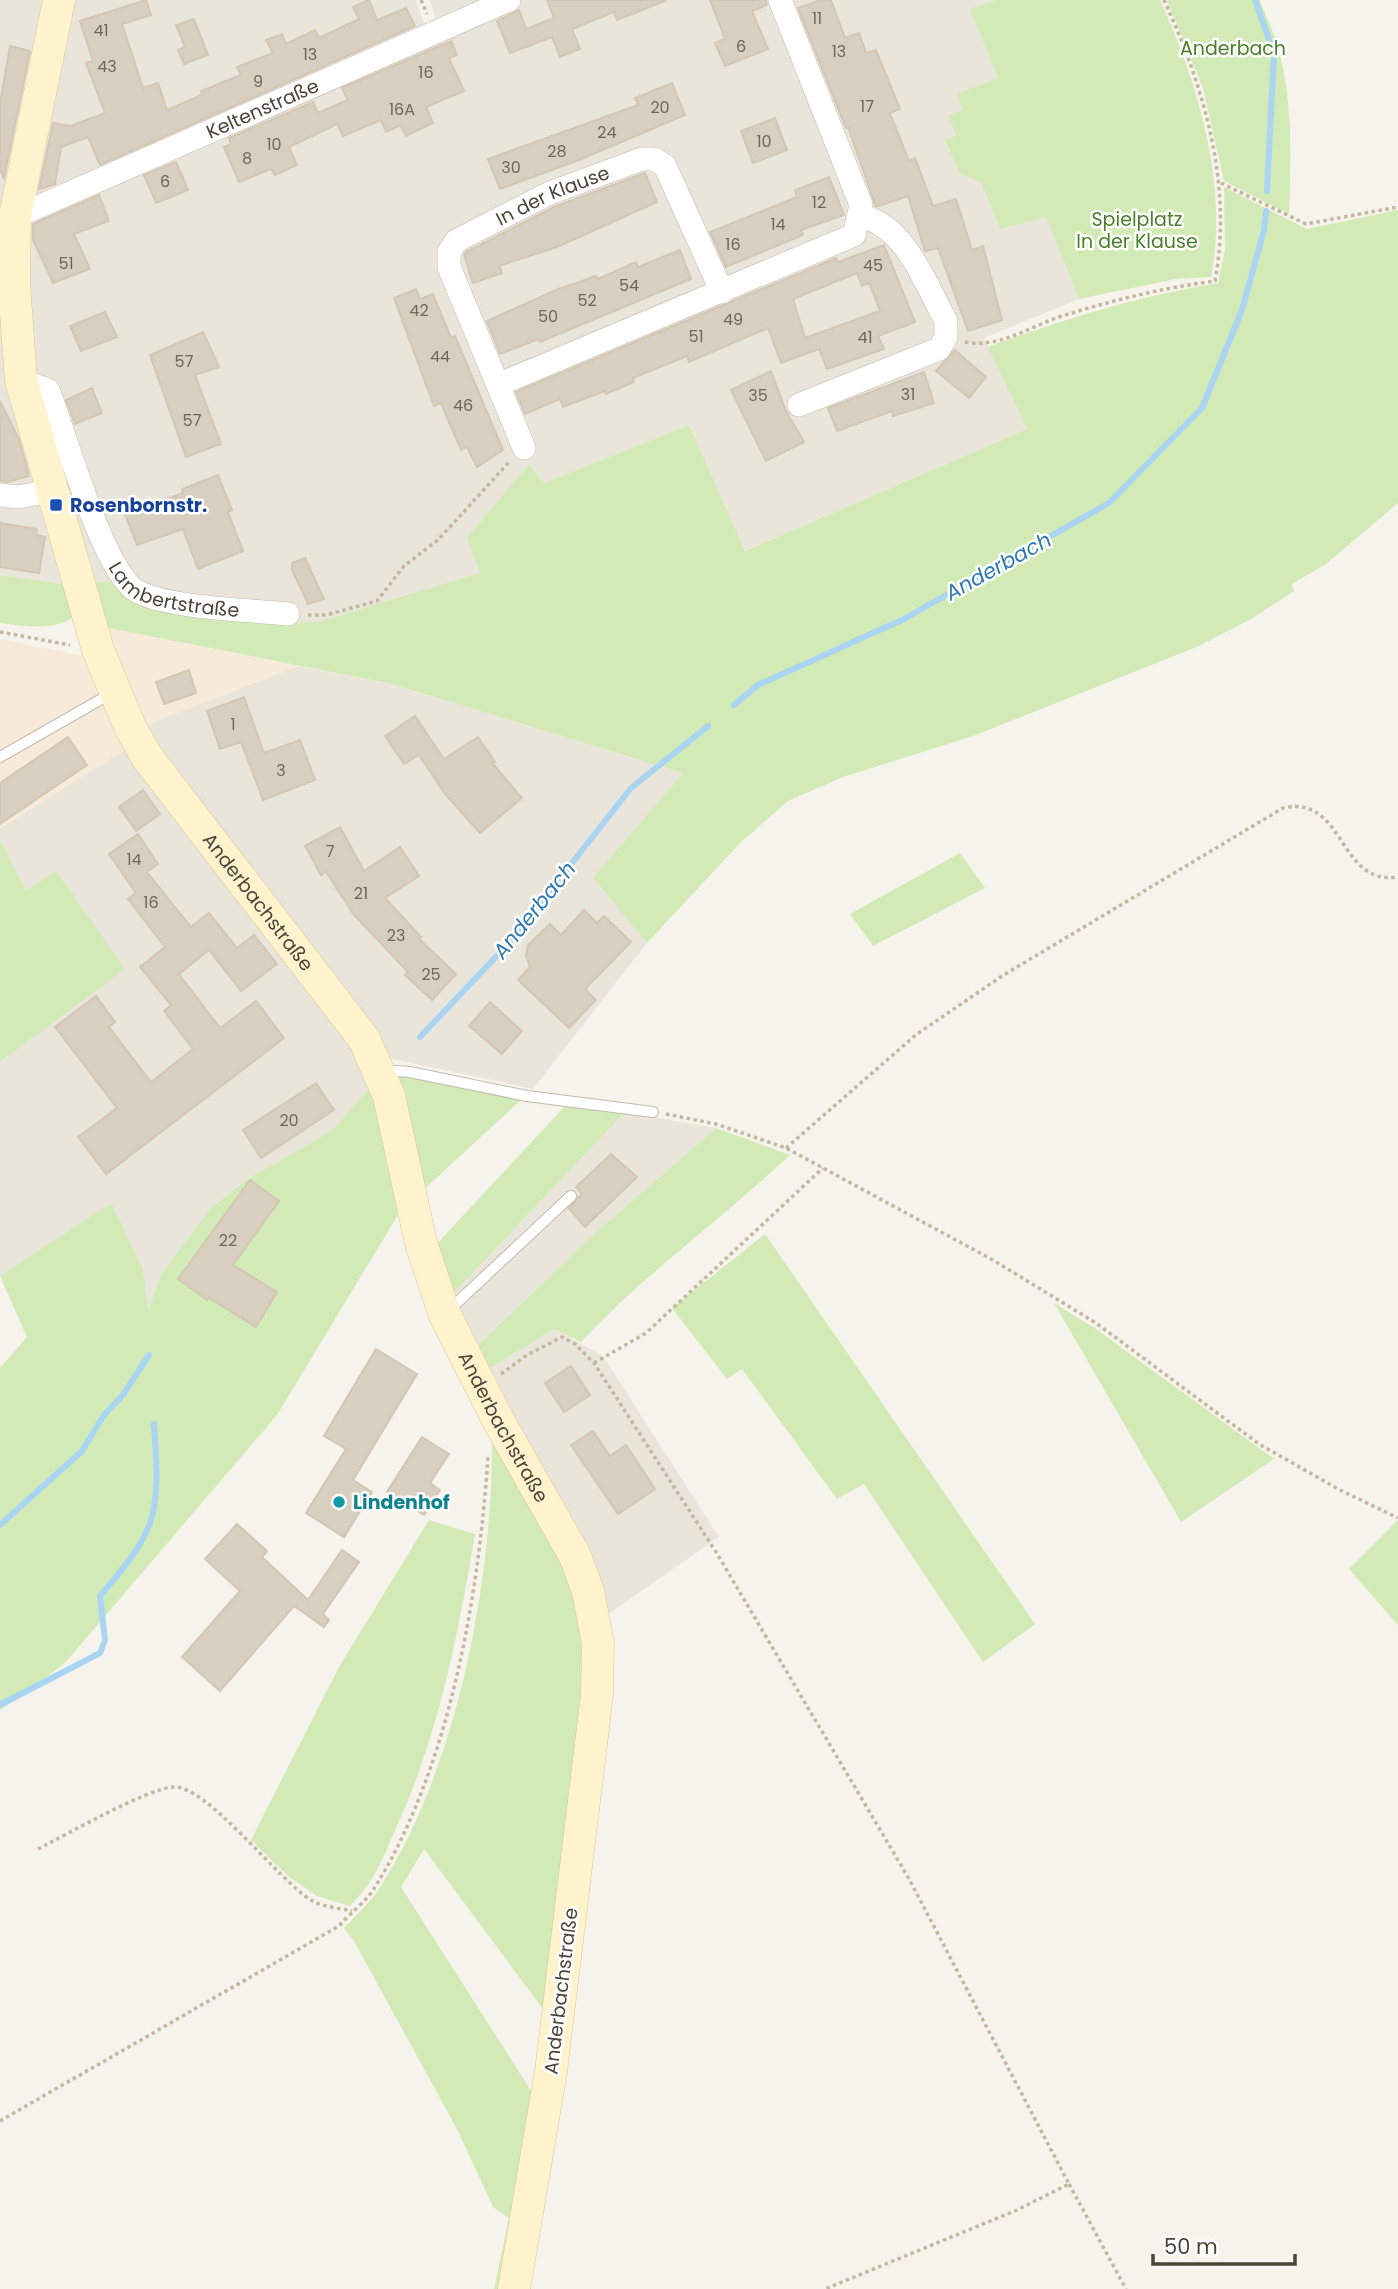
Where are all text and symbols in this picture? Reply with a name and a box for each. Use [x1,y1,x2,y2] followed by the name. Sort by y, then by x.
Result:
[812,7,822,30] house number: 11
[93,19,109,42] house number: 41
[736,35,746,58] house number: 6
[1180,35,1286,62] park label: Anderbach
[832,40,846,63] house number: 13
[303,43,317,66] house number: 13
[97,55,117,78] house number: 43
[418,61,434,84] house number: 16
[253,70,263,93] house number: 9
[202,72,323,145] street label: Keltenstraße
[860,95,874,118] house number: 17
[650,96,670,119] house number: 20
[389,98,415,121] house number: 16A
[597,121,617,144] house number: 24
[756,130,772,153] house number: 10
[266,133,282,156] house number: 10
[547,140,567,163] house number: 28
[242,147,252,170] house number: 8
[501,156,521,179] house number: 30
[491,159,613,232] street label: In der Klause
[160,170,170,193] house number: 6
[812,191,826,214] house number: 12
[1076,206,1198,255] park label: Spielplatz In der Klause
[770,213,786,236] house number: 14
[725,233,741,256] house number: 16
[58,252,74,275] house number: 51
[863,254,883,277] house number: 45
[619,274,639,297] house number: 54
[577,289,597,312] house number: 52
[409,299,429,322] house number: 42
[538,305,558,328] house number: 50
[723,308,743,331] house number: 49
[688,325,704,348] house number: 51
[857,326,873,349] house number: 41
[430,345,450,368] house number: 44
[175,350,194,373] house number: 57
[901,383,915,406] house number: 31
[748,384,768,407] house number: 35
[453,394,473,417] house number: 46
[183,409,202,432] house number: 57
[70,492,207,519] place label: Rosenbornstr.
[48,497,64,513] marker: Rosenbornstr.
[939,525,1056,608] water label: Anderbach
[102,557,240,624] street label: Lambertstraße
[230,713,236,736] house number: 1
[276,759,286,782] house number: 3
[197,827,320,976] street label: Anderbachstraße
[326,840,335,863] house number: 7
[126,848,142,871] house number: 14
[485,855,582,965] water label: Anderbach
[354,882,368,905] house number: 21
[143,891,159,914] house number: 16
[387,924,405,947] house number: 23
[421,963,441,986] house number: 25
[279,1109,299,1132] house number: 20
[219,1229,237,1252] house number: 22
[452,1347,555,1507] street label: Anderbachstraße
[353,1489,450,1516] place label: Lindenhof
[331,1494,347,1510] marker: Lindenhof
[537,1906,585,2076] street label: Anderbachstraße
[1153,2222,1295,2266] scale bar
[1164,2232,1218,2261] text: 50 m

